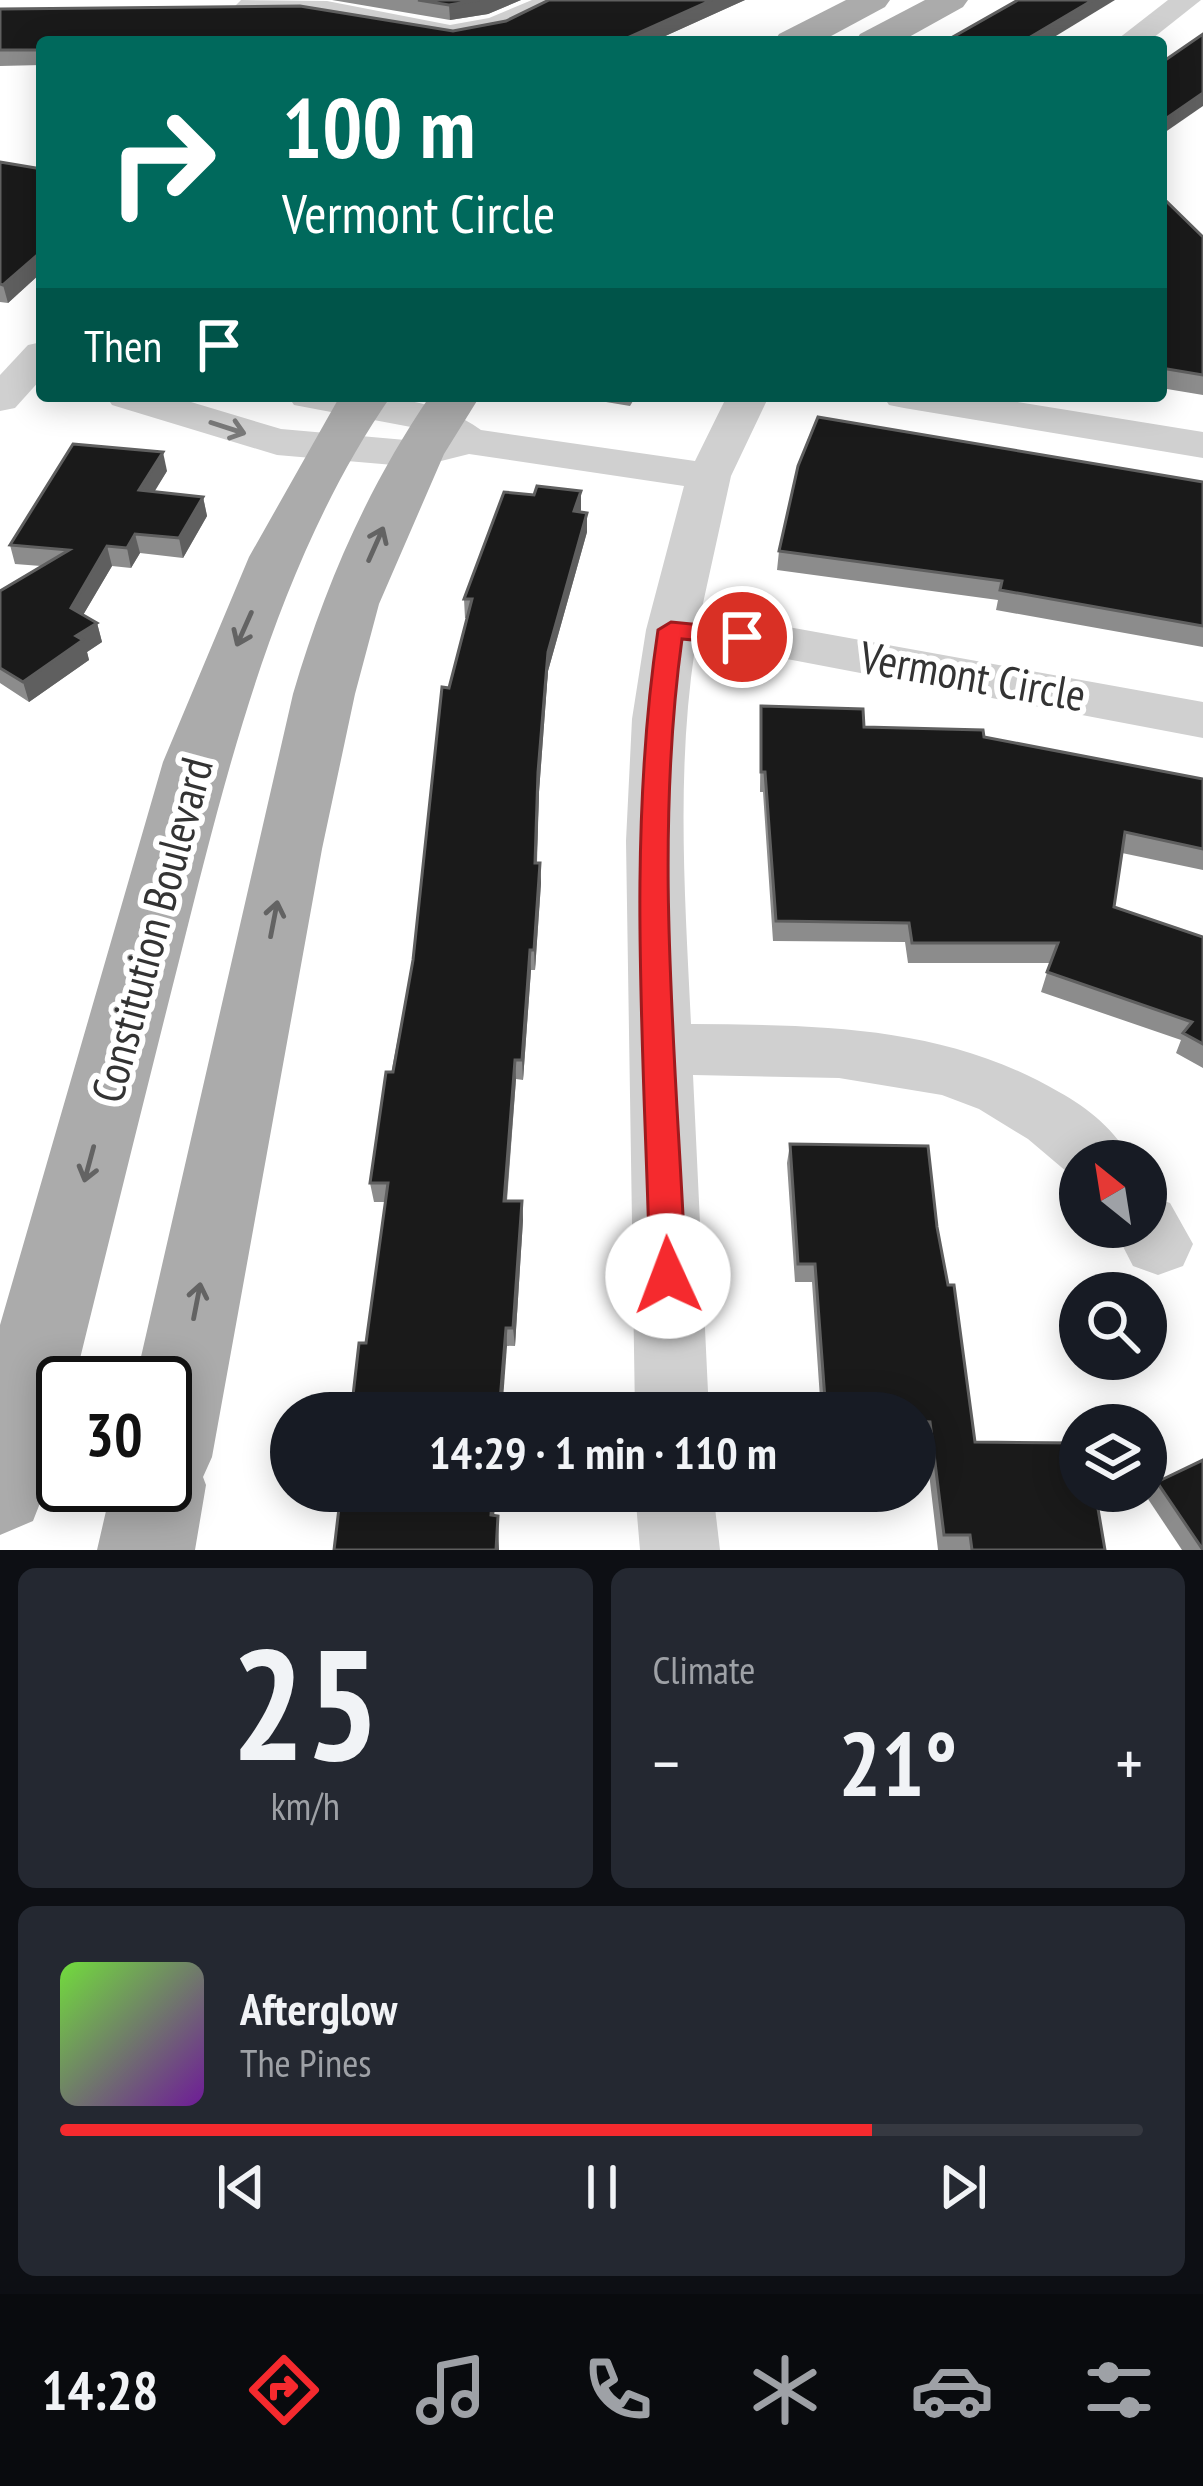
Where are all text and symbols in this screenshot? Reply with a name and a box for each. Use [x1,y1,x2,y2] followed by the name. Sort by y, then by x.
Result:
[282,72,475,181] text: 100 m
[84,84,240,240] icon: right
[282,178,555,248] text: Vermont Circle
[186,312,252,378] icon: arrive
[84,316,162,374] text: Then
[208,419,246,441] one-way arrow
[367,527,389,563] one-way arrow
[691,586,793,688] pin
[709,604,775,670] icon: arrive
[232,610,254,646] one-way arrow
[855,627,1090,723] street label: Vermont Circle
[77,751,225,1108] street label: Constitution Boulevard
[264,901,286,940] one-way arrow
[1059,1140,1167,1248] north arrow
[1059,1140,1167,1512] map controls
[76,1144,98,1182] one-way arrow
[605,1213,731,1339] position arrow
[1059,1272,1167,1380] button: search
[186,1283,209,1321] one-way arrow
[36,1356,192,1512] speed limit sign: 30
[1059,1404,1167,1512] button: layers
[429,1423,777,1481] text: 14:29 · 1 min · 110 m
[231,1601,380,1803] text: 25
[653,1644,755,1695] text: Climate
[838,1704,957,1821] text: 21°
[653,1720,680,1805] text: −
[1116,1720,1143,1805] text: +
[271,1780,340,1831] text: km/h
[240,1979,397,2037] text: Afterglow
[240,2037,371,2088] text: The Pines
[208,2154,274,2220] icon: previous
[569,2154,635,2220] icon: pause
[930,2154,996,2220] icon: next
[242,2348,326,2432] icon: directions
[409,2348,493,2432] icon: music
[576,2348,660,2432] icon: phone
[743,2348,827,2432] icon: climate
[910,2348,994,2432] icon: car
[1077,2348,1161,2432] icon: filters
[42,2355,158,2425] text: 14:28

